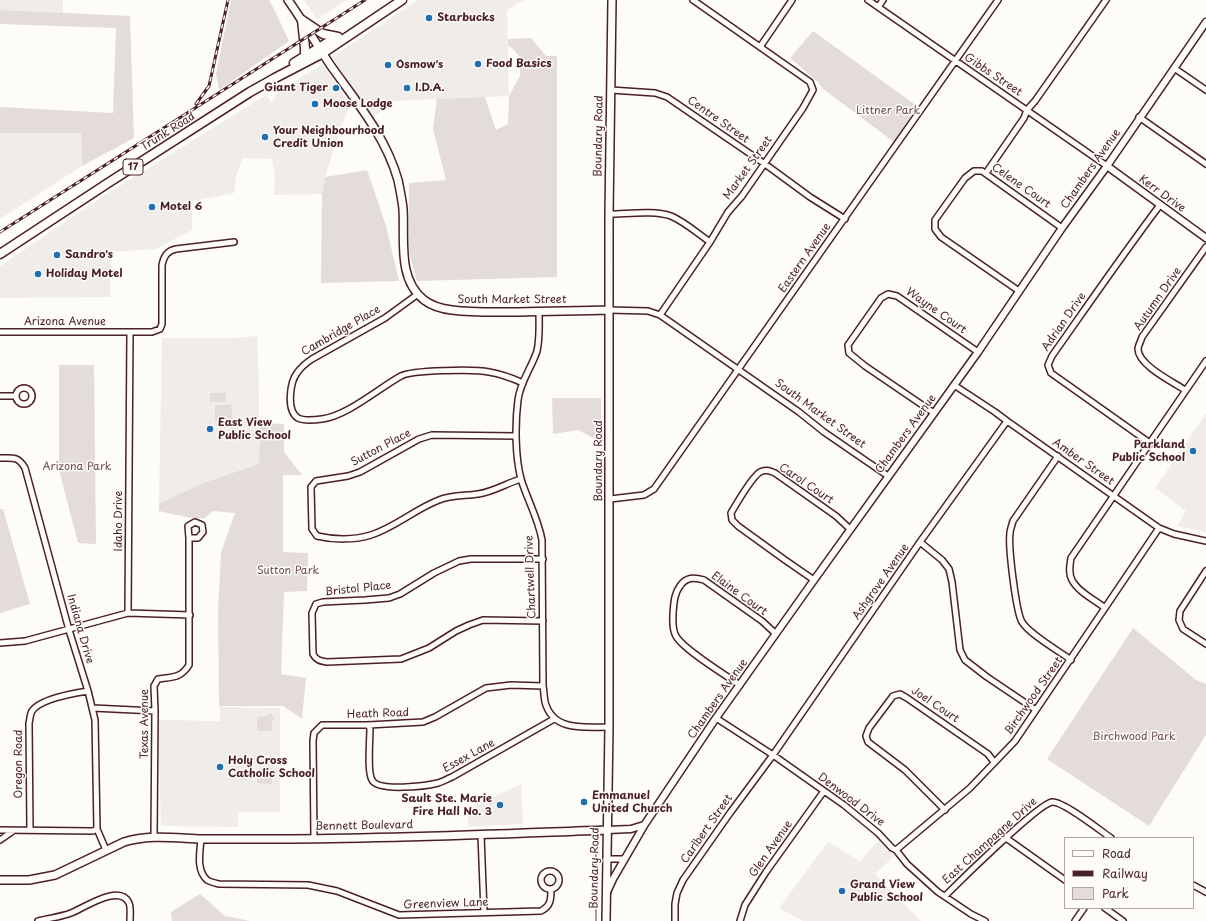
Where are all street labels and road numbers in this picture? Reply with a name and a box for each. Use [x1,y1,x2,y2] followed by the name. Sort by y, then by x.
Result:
[962,51,1024,99] street label: Gibbs Street
[685,94,751,146] street label: Centre Street
[592,95,606,177] street label: Boundary Road
[138,110,198,154] street label: Trunk Road
[1058,126,1124,212] street label: Chambers Avenue
[721,134,775,202] street label: Market Street
[123,159,143,175] road number: 17
[989,161,1053,211] street label: Celene Court
[1136,173,1188,215] street label: Kerr Drive
[776,221,834,295] street label: Eastern Avenue
[1131,265,1185,333] street label: Autumn Drive
[903,285,969,337] street label: Wayne Court
[1039,290,1089,354] street label: Adrian Drive
[458,293,566,307] street label: South Market Street
[299,303,383,359] street label: Cambridge Place
[24,315,106,329] street label: Arizona Avenue
[772,377,868,451] street label: South Market Street
[873,392,939,476] street label: Chambers Avenue
[592,420,606,502] street label: Boundary Road
[349,427,413,469] street label: Sutton Place
[1050,436,1116,488] street label: Amber Street
[776,461,836,507] street label: Carol Court
[112,491,126,551] street label: Idaho Drive
[523,535,539,619] street label: Chartwell Drive
[850,541,912,623] street label: Ashgrove Avenue
[709,569,769,619] street label: Elaine Court
[324,579,392,599] street label: Bristol Place
[64,593,96,665] street label: Indiana Drive
[1002,655,1066,737] street label: Birchwood Street
[685,656,751,742] street label: Chambers Avenue
[909,684,961,726] street label: Joel Court
[138,689,152,759] street label: Texas Avenue
[347,706,409,722] street label: Heath Road
[12,730,26,798] street label: Oregon Road
[441,736,497,776] street label: Essex Lane
[815,771,887,829] street label: Denwood Drive
[678,792,736,866] street label: Carlbert Street
[940,795,1040,887] street label: East Champagne Drive
[747,818,795,880] street label: Glen Avenue
[315,819,413,833] street label: Bennett Boulevard
[588,827,602,909] street label: Boundary Road
[403,896,489,912] street label: Greenview Lane

